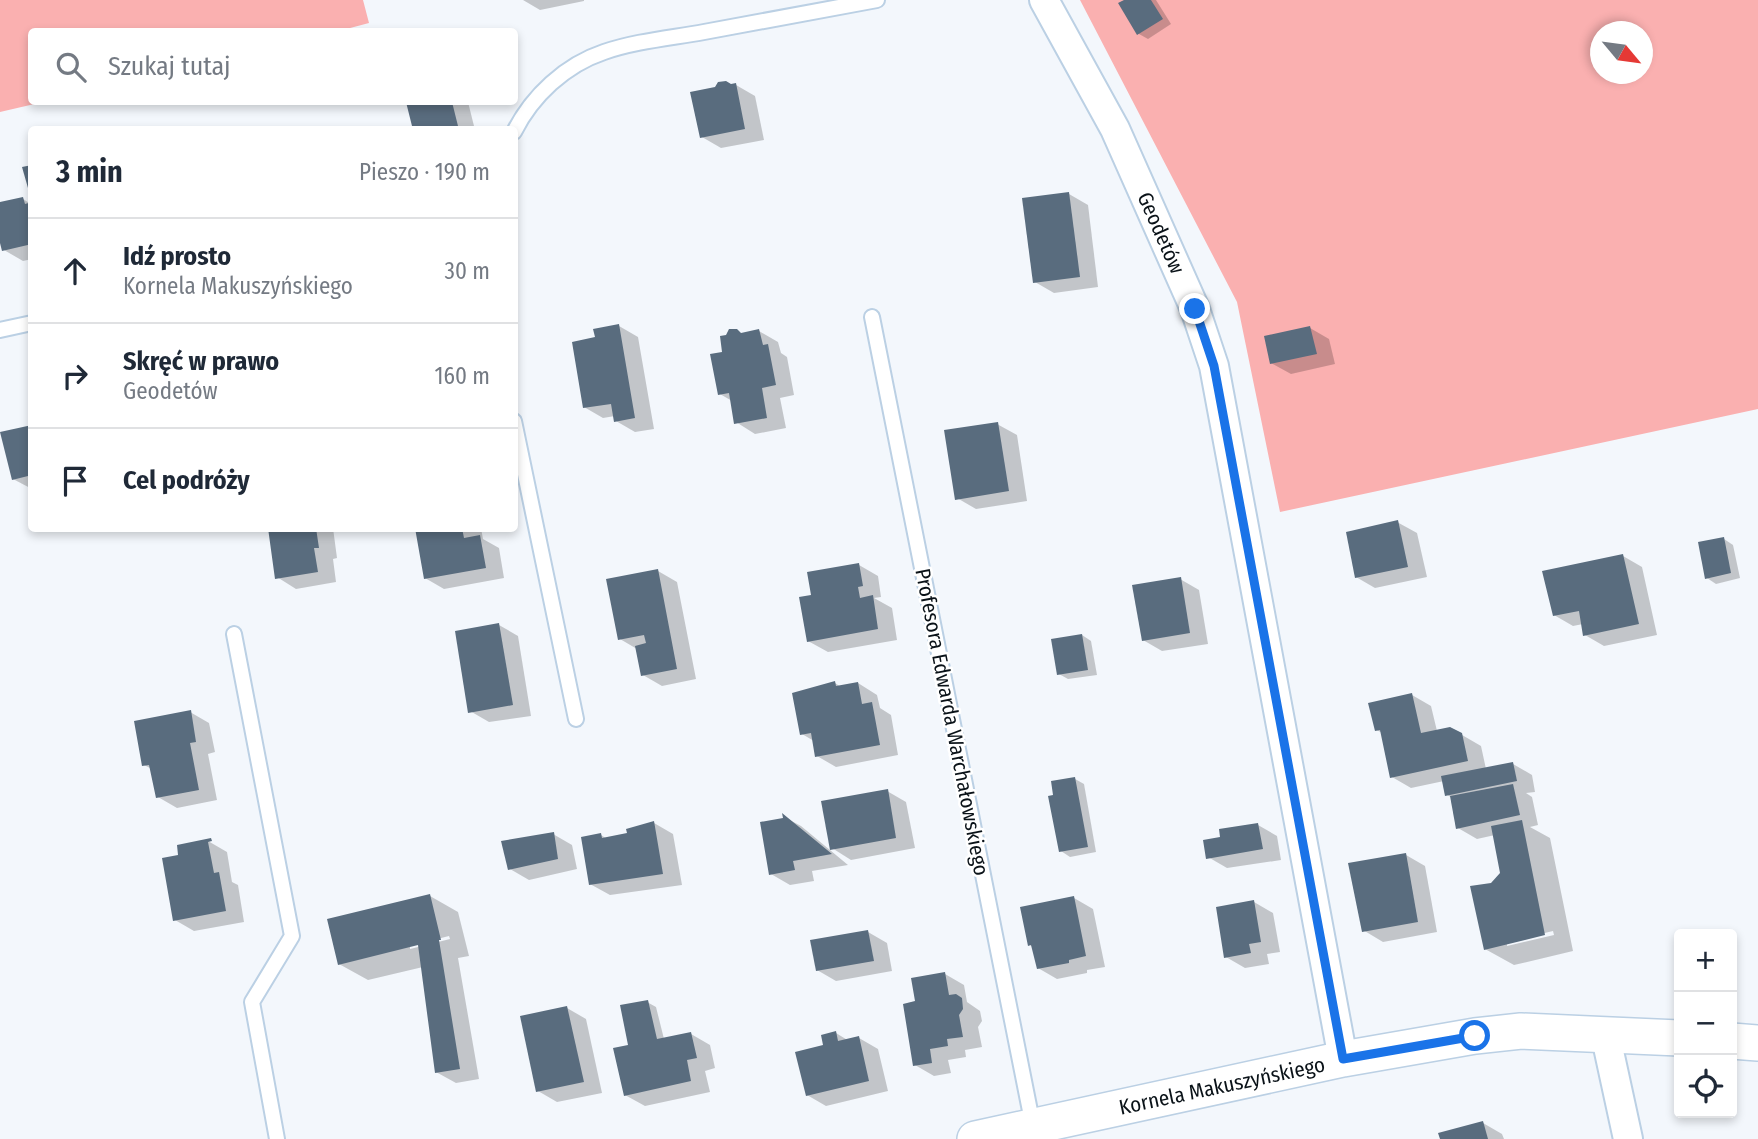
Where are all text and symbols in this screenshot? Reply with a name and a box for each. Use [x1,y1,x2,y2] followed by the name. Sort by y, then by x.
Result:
[1590,21,1653,84] north arrow
[28,28,518,105] search box
[52,48,90,86] icon: search
[108,51,231,82] text: Szukaj tutaj
[56,154,123,190] text: 3 min
[359,158,490,186] text: Pieszo · 190 m
[1132,188,1191,278] street label: Geodetów
[123,241,231,272] text: Idź prosto
[56,252,94,290] icon: ahead
[445,257,490,285] text: 30 m
[123,272,353,300] text: Kornela Makuszyńskiego
[1179,293,1210,324] route end
[123,346,279,377] text: Skręć w prawo
[56,357,94,395] icon: right
[435,362,490,390] text: 160 m
[123,377,218,405] text: Geodetów
[56,462,94,500] icon: arrive
[123,465,250,496] text: Cel podróży
[909,566,995,878] street label: Profesora Edwarda Warchałowskiego
[1674,929,1737,1118] map controls
[1674,929,1737,992] button: +
[1674,992,1737,1055] button: −
[1459,1020,1490,1051] route start
[1117,1051,1327,1121] street label: Kornela Makuszyńskiego
[1674,1055,1737,1118] button: locate

